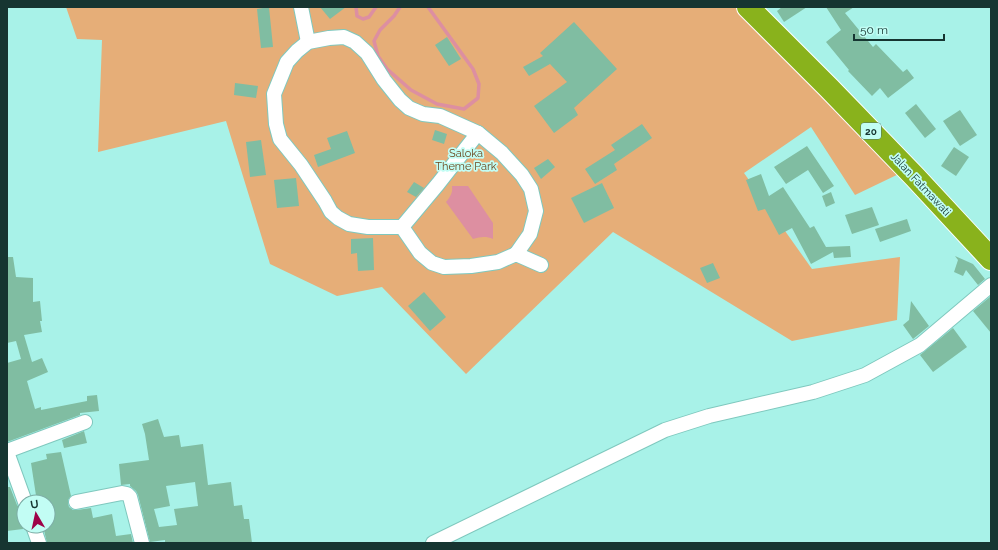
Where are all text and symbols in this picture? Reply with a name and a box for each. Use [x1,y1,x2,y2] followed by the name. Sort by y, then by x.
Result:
[854,16,944,42] scale bar
[860,23,888,37] text: 50 m
[861,123,881,139] road number: 20
[435,147,497,173] park label: Saloka Theme Park
[888,150,953,219] street label: Jalan Fatmawati
[16,494,56,534] north arrow
[29,498,40,512] text: U

